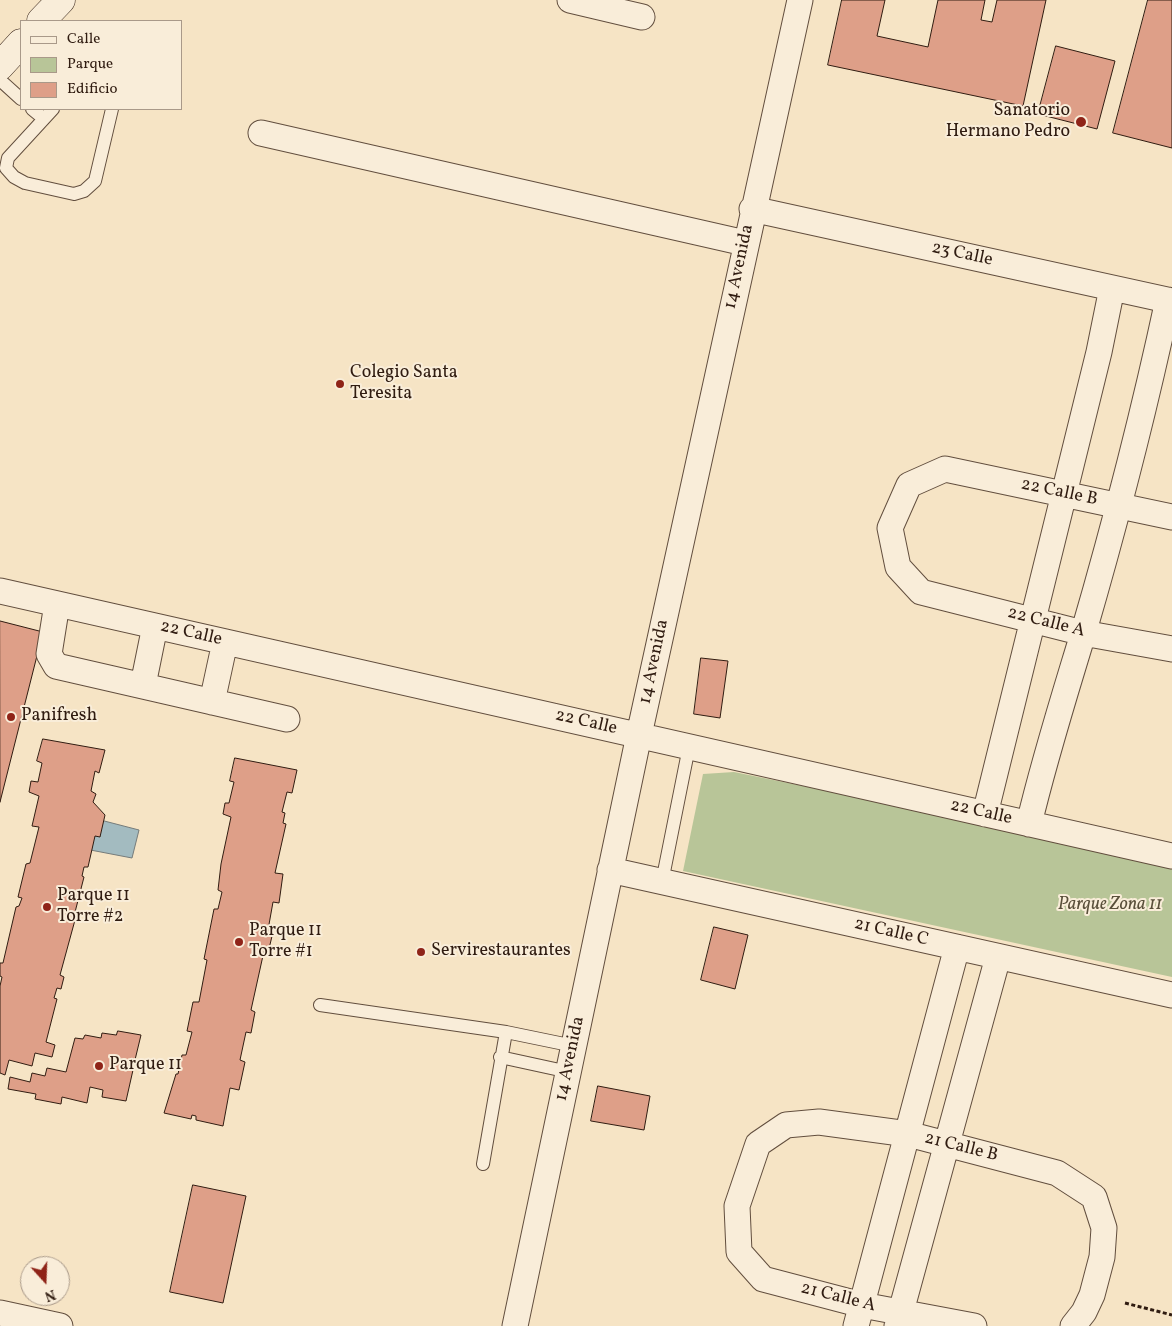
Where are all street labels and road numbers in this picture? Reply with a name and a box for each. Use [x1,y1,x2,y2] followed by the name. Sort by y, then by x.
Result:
[720,223,760,311] street label: 14 Avenida
[929,238,995,272] street label: 23 Calle
[1019,474,1099,512] street label: 22 Calle B
[1005,603,1087,643] street label: 22 Calle A
[158,616,224,652] street label: 22 Calle
[635,618,675,706] street label: 14 Avenida
[553,705,619,741] street label: 22 Calle
[948,795,1014,831] street label: 22 Calle
[852,914,930,952] street label: 21 Calle C
[551,1015,591,1103] street label: 14 Avenida
[922,1128,1000,1168] street label: 21 Calle B
[798,1278,878,1318] street label: 21 Calle A

